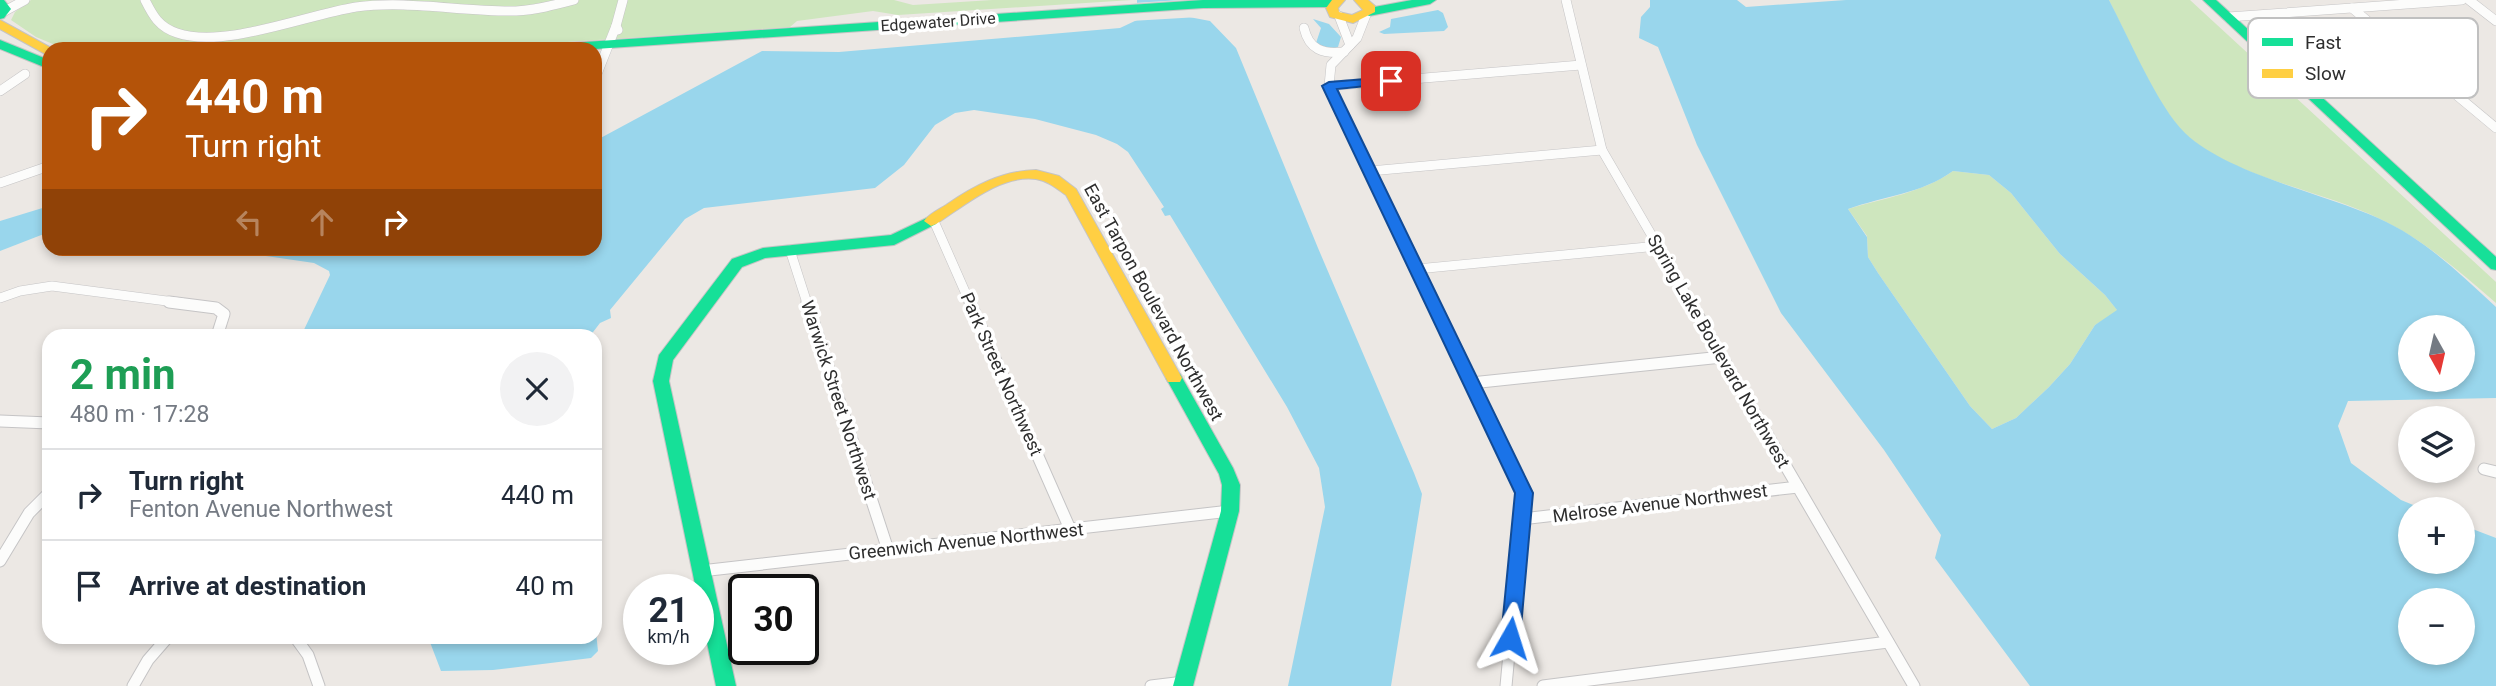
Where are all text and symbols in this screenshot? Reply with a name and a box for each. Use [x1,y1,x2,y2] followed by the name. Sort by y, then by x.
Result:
[880,9,996,35] street label: Edgewater Drive
[2248,18,2478,98] legend
[2305,31,2342,54] text: Fast
[1361,51,1421,111] pin
[1372,62,1410,100] icon: arrive
[2305,62,2346,85] text: Slow
[185,68,324,125] text: 440 m
[70,70,161,161] icon: right
[185,127,321,165] text: Turn right
[1080,180,1228,424] street label: East Tarpon Boulevard Northwest
[230,203,268,241] icon: left
[303,203,341,241] icon: ahead
[376,203,414,241] icon: right
[1643,231,1795,472] street label: Spring Lake Boulevard Northwest
[957,289,1048,459] street label: Park Street Northwest
[797,298,881,502] street label: Warwick Street Northwest
[2398,315,2474,392] north arrow
[2398,315,2475,665] map controls
[70,350,176,399] text: 2 min
[500,352,574,426] button: close
[70,401,209,428] text: 480 m · 17:28
[2398,406,2475,483] button: layers
[129,466,244,496] text: Turn right
[70,476,108,514] icon: right
[1551,479,1769,527] street label: Melrose Avenue Northwest
[501,480,574,510] text: 440 m
[129,496,393,523] text: Fenton Avenue Northwest
[2398,497,2475,574] button: +
[848,518,1085,564] street label: Greenwich Avenue Northwest
[70,567,108,605] icon: arrive
[129,571,366,601] text: Arrive at destination
[516,571,574,601] text: 40 m
[728,574,819,665] speed limit sign: 30
[2398,588,2475,665] button: −
[648,590,689,631] text: 21
[1473,601,1547,675] position arrow
[647,626,690,647] text: km/h

